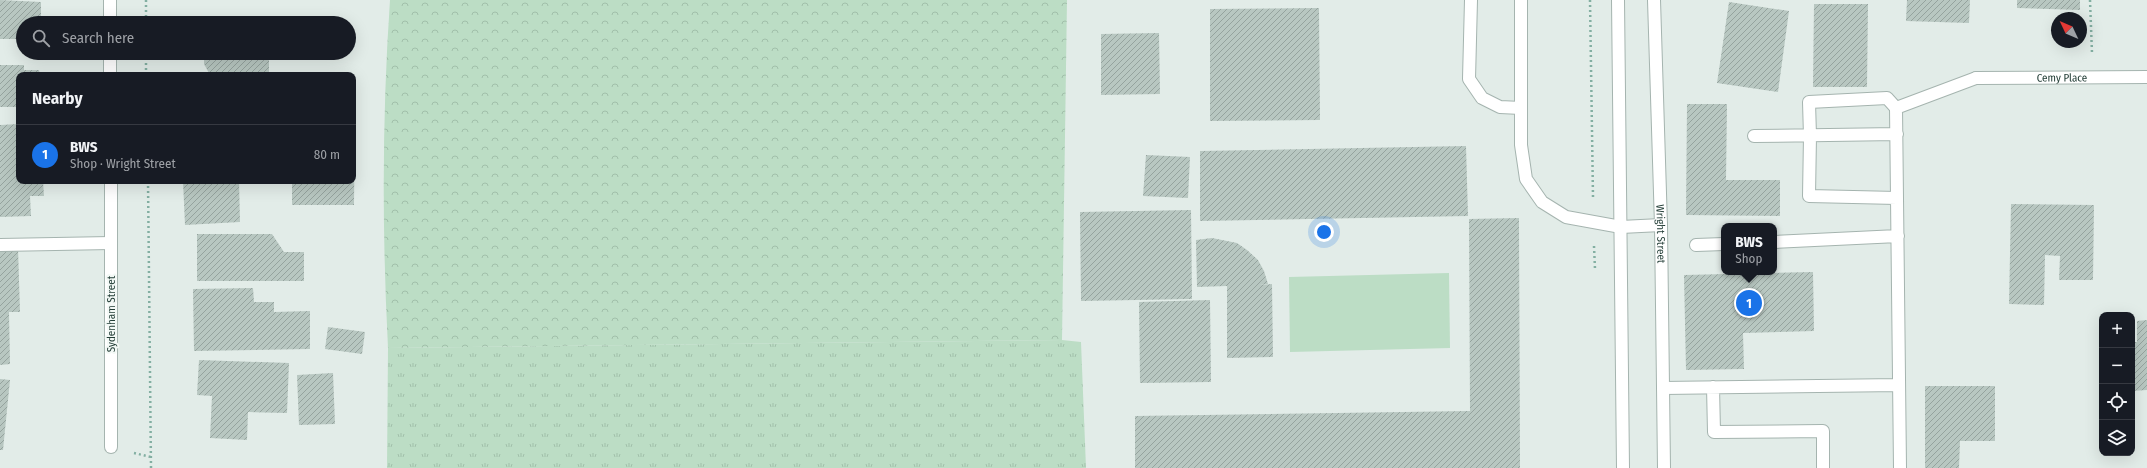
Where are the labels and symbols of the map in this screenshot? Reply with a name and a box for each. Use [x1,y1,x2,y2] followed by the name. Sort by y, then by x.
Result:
[2051,12,2087,48] north arrow
[2037,71,2087,84] street label: Cemy Place
[1654,204,1668,264] street label: Wright Street
[1314,222,1334,242] your location
[105,275,118,352] street label: Sydenham Street
[1736,288,1762,318] pin: 1

